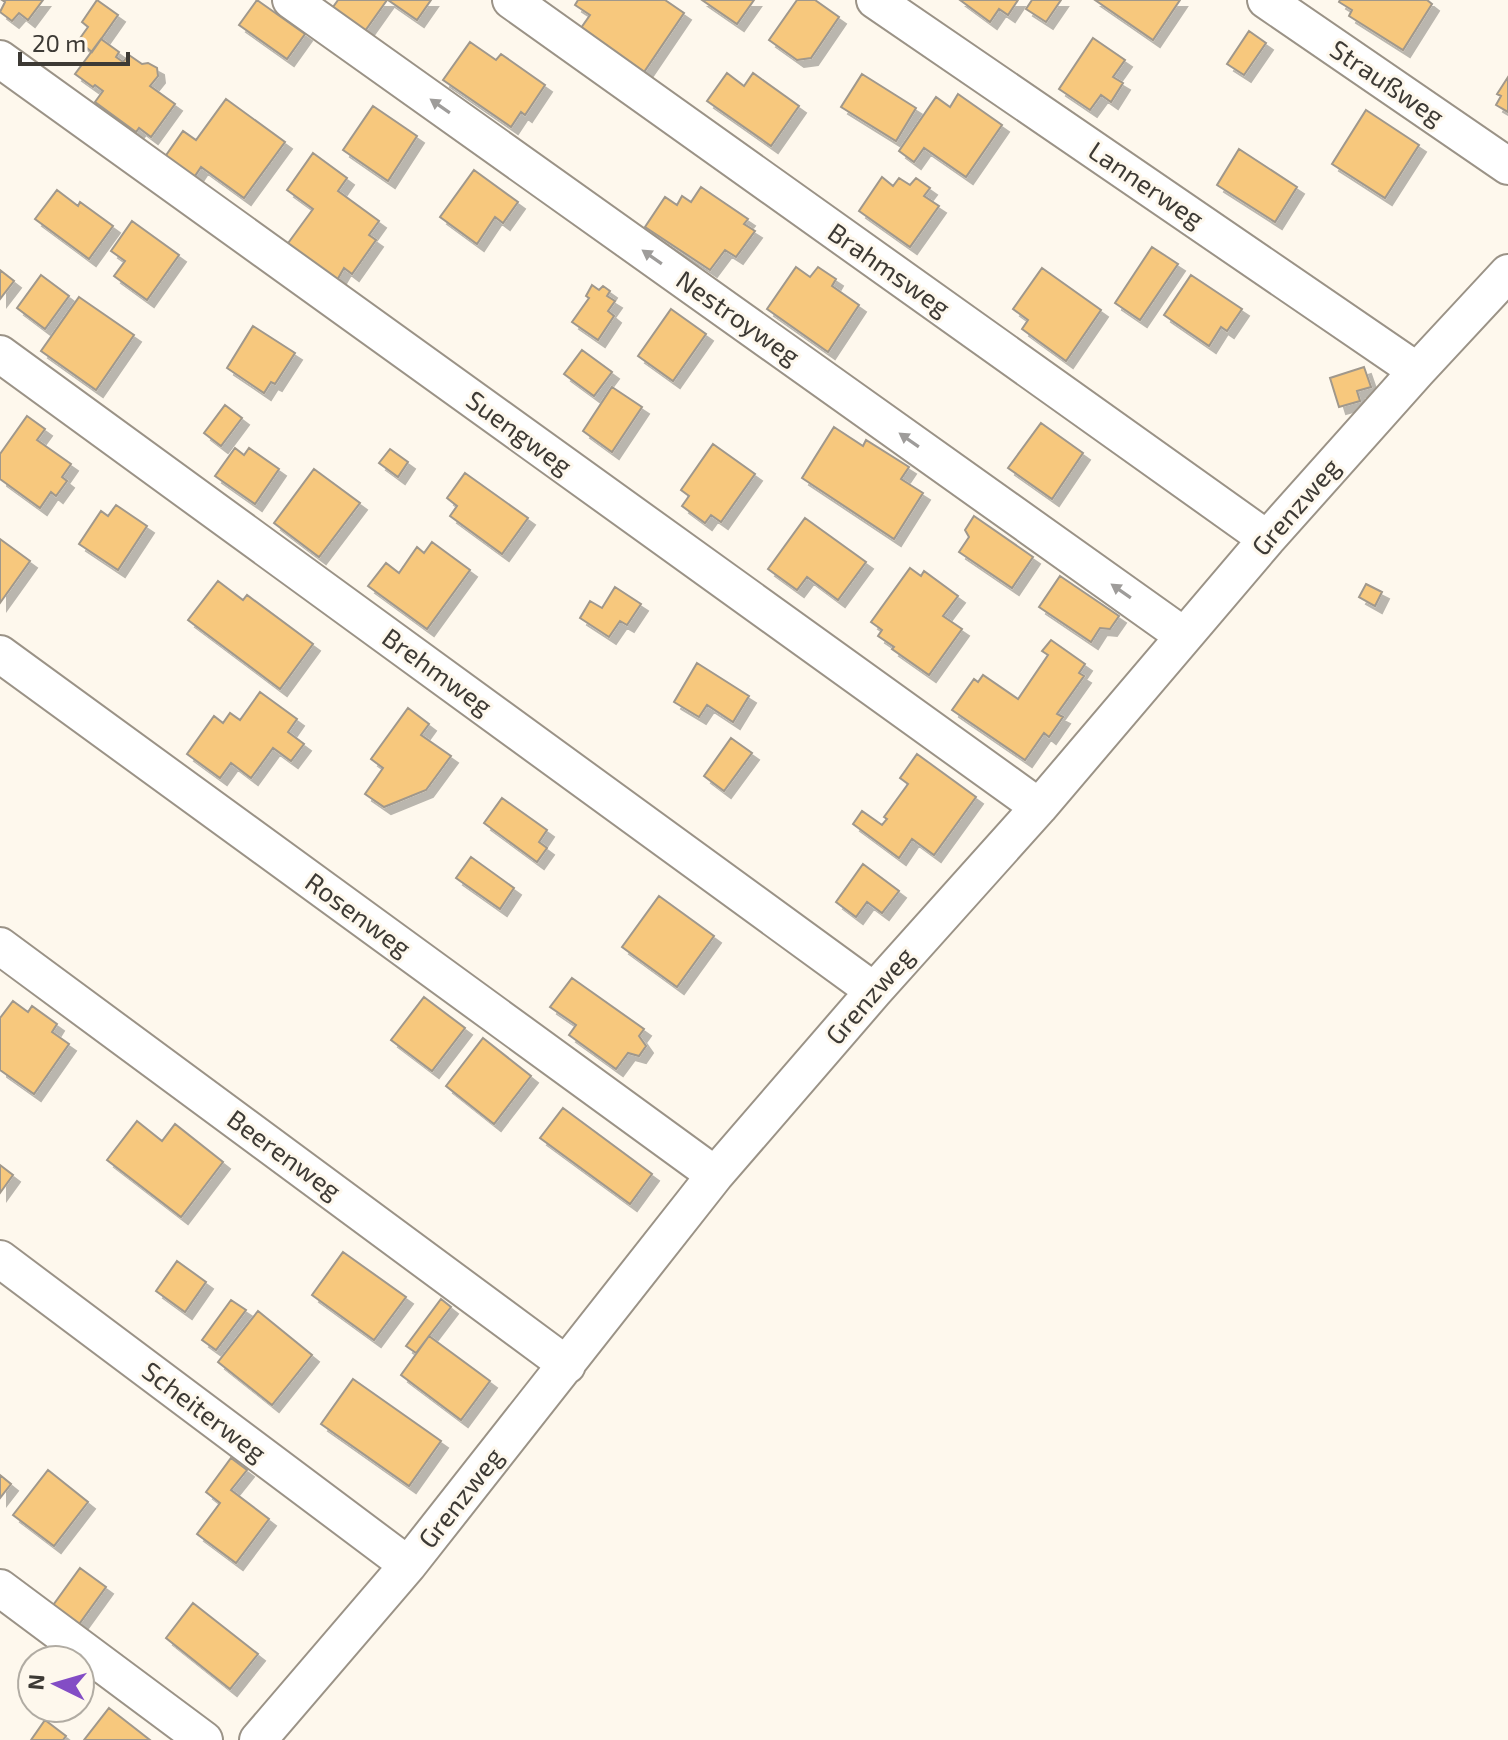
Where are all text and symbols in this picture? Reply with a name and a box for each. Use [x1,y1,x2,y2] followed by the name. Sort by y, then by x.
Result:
[20,16,128,66] scale bar
[32,28,86,57] text: 20 m
[1325,32,1451,131] street label: Straußweg
[429,99,450,114] one-way arrow
[1083,134,1210,234] street label: Lannerweg
[823,215,957,322] street label: Brahmsweg
[641,250,662,265] one-way arrow
[671,263,807,371] street label: Nestroyweg
[461,383,579,480] street label: Suengweg
[898,433,919,448] one-way arrow
[1244,451,1345,561] street label: Grenzweg
[1110,584,1131,599] one-way arrow
[377,621,499,721] street label: Brehmweg
[300,865,418,962] street label: Rosenweg
[818,940,919,1050] street label: Grenzweg
[222,1102,348,1205] street label: Beerenweg
[137,1354,273,1467] street label: Scheiterweg
[411,1441,509,1553] street label: Grenzweg
[16,1644,96,1724] north arrow
[21,1673,49,1691] text: N

